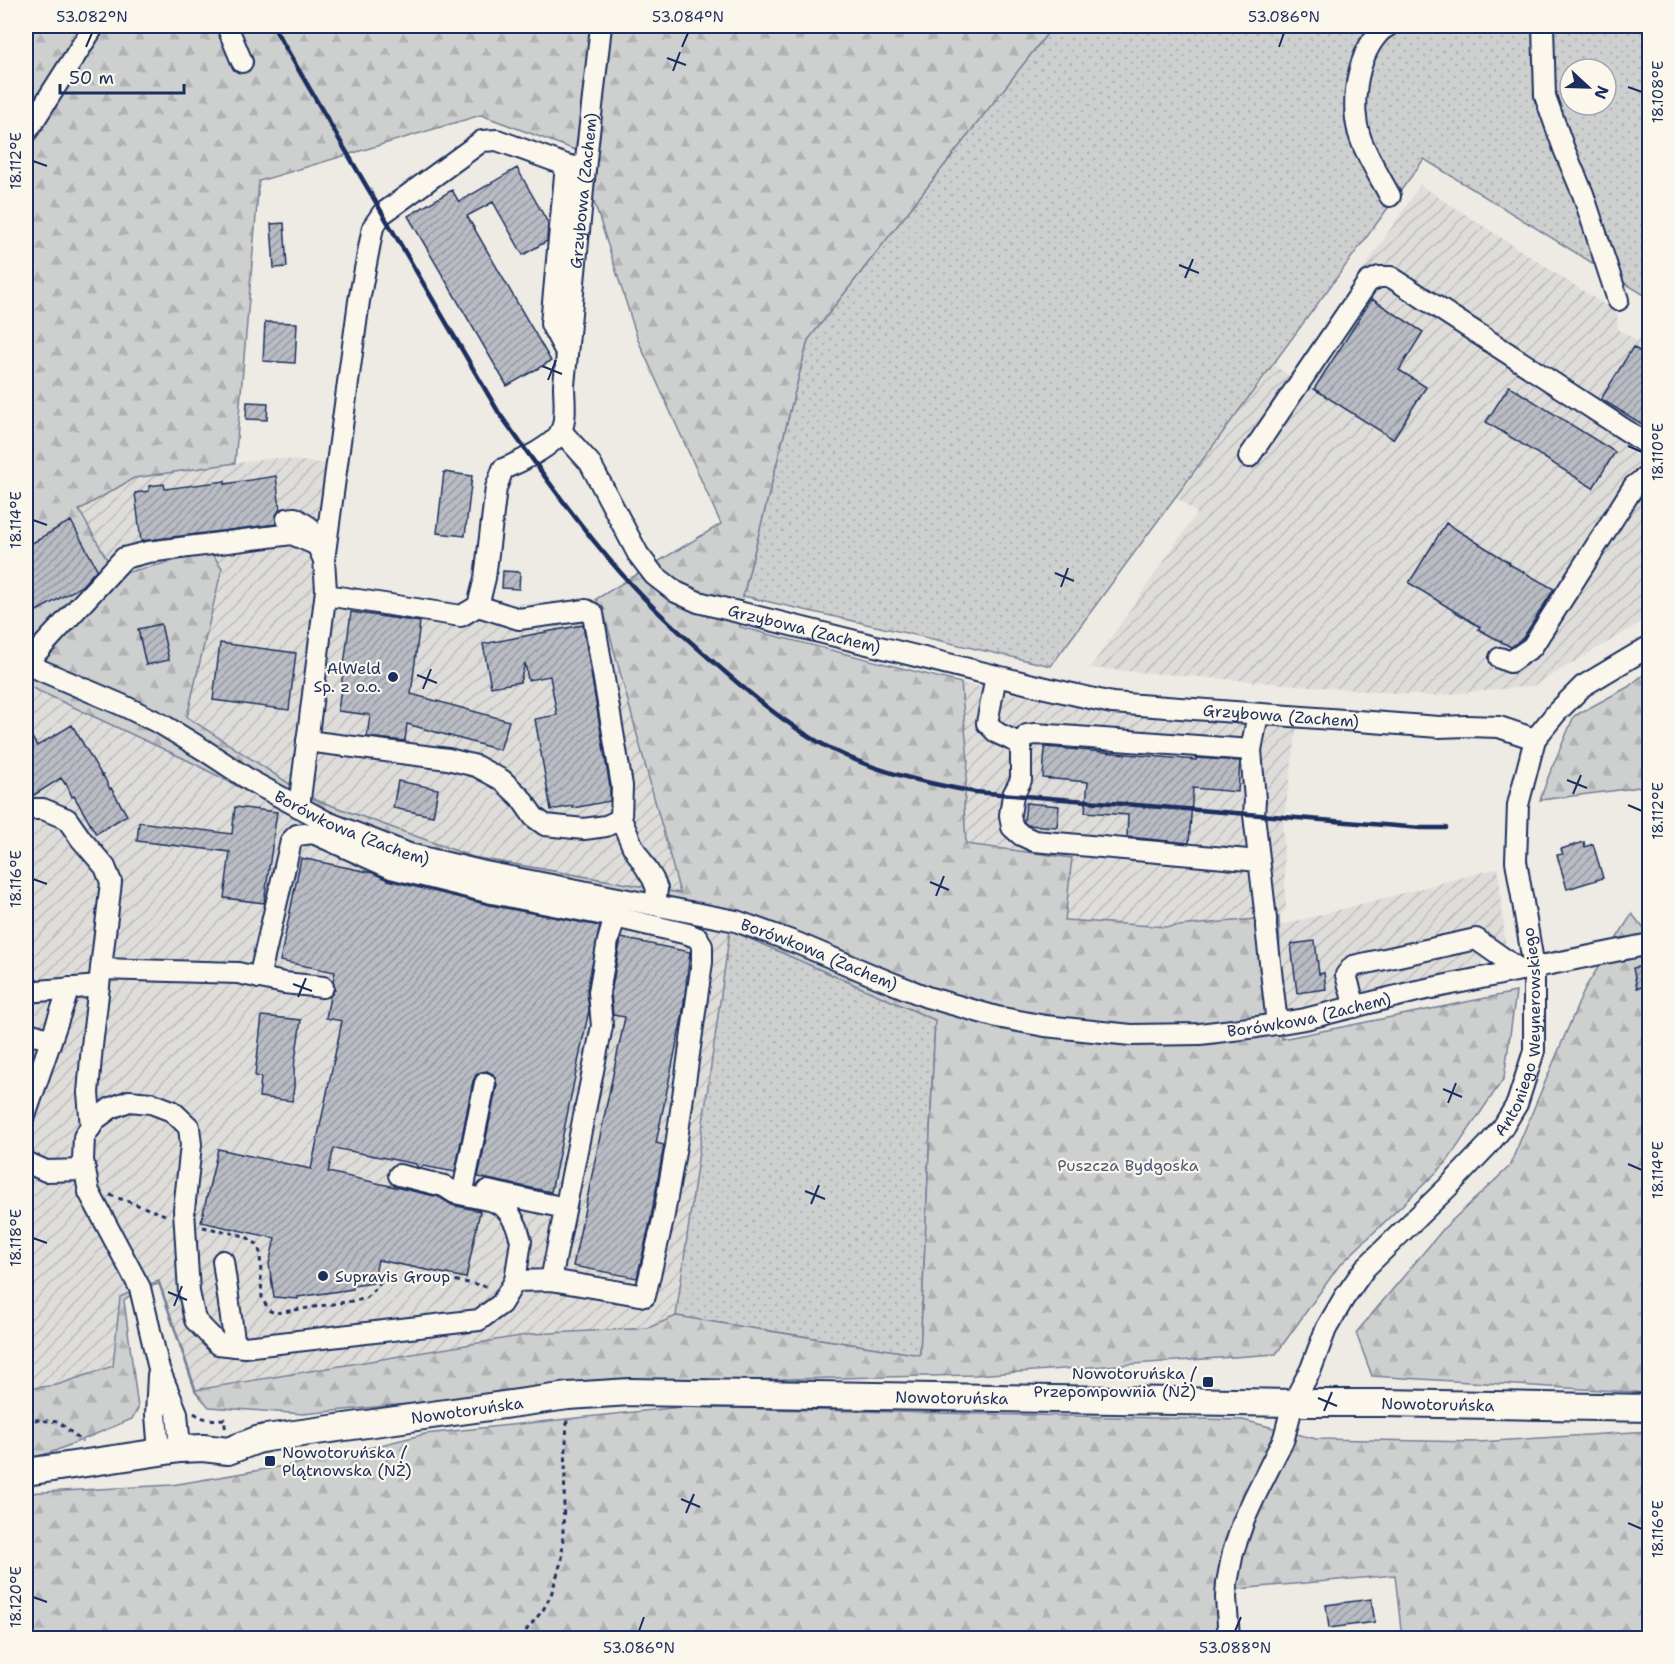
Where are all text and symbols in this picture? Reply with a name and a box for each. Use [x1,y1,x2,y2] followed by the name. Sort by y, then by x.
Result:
[56,7,128,27] text: 53.082°N
[652,7,724,27] text: 53.084°N
[1248,7,1320,27] text: 53.086°N
[60,57,184,95] scale bar
[1558,57,1618,117] north arrow
[1648,61,1668,123] text: 18.108°E
[69,66,114,90] text: 50 m
[1589,83,1614,102] text: N
[565,112,602,270] street label: Grzybowa (Zachem)
[6,132,26,190] text: 18.112°E
[1648,423,1668,481] text: 18.110°E
[6,491,26,549] text: 18.114°E
[726,599,883,657] street label: Grzybowa (Zachem)
[314,658,381,697] place label: AlWeld Sp. z o.o.
[386,670,400,684] marker: AlWeld Sp. z o.o.
[1202,699,1360,732] street label: Grzybowa (Zachem)
[1648,782,1668,840] text: 18.112°E
[271,785,432,869] street label: Borówkowa (Zachem)
[6,850,26,908] text: 18.116°E
[738,913,901,995] street label: Borówkowa (Zachem)
[1489,926,1545,1140] street label: Antoniego Weynerowskiego
[1226,987,1393,1041] street label: Borówkowa (Zachem)
[1648,1141,1668,1199] text: 18.114°E
[1057,1155,1199,1176] park label: Puszcza Bydgoska
[6,1209,26,1267] text: 18.118°E
[335,1266,450,1287] place label: Supravis Group
[316,1269,330,1283] marker: Supravis Group
[1033,1363,1197,1402] place label: Nowotoruńska / Przepompownia (NŻ)
[1201,1375,1215,1389] marker: Nowotoruńska / Przepompownia (NŻ)
[895,1386,1009,1409] street label: Nowotoruńska
[409,1392,524,1428] street label: Nowotoruńska
[1381,1392,1495,1416] street label: Nowotoruńska
[282,1442,412,1481] place label: Nowotoruńska / Plątnowska (NŻ)
[263,1454,277,1468] marker: Nowotoruńska / Plątnowska (NŻ)
[1648,1500,1668,1558] text: 18.116°E
[6,1566,26,1628] text: 18.120°E
[603,1638,675,1658] text: 53.086°N
[1199,1638,1271,1658] text: 53.088°N

